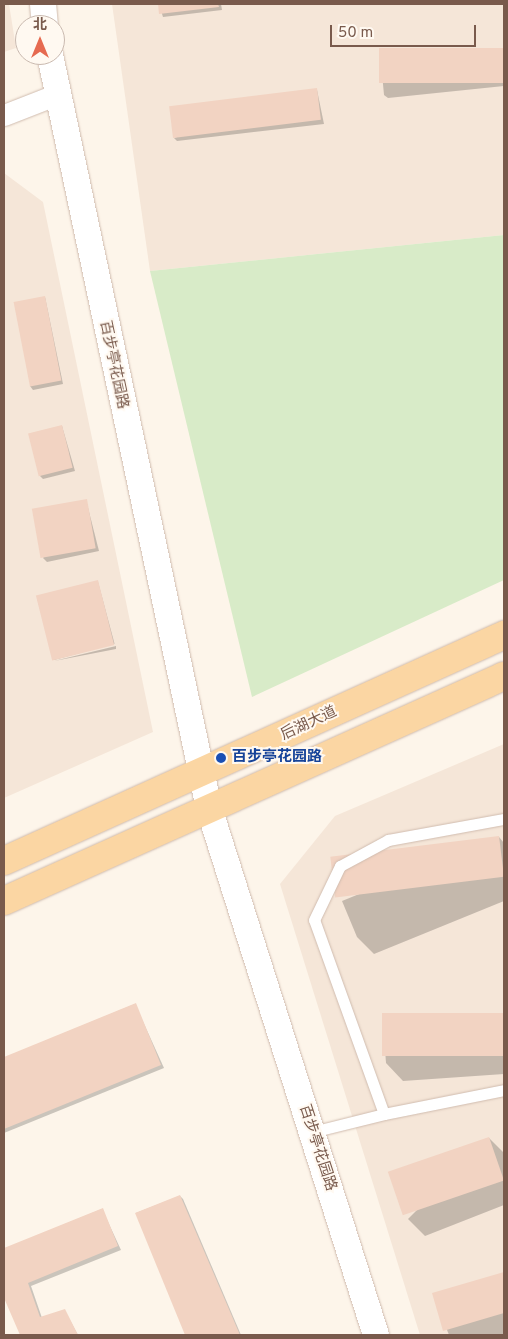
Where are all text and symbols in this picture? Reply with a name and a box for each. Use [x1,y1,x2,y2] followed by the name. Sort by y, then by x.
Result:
[15,15,65,65] north arrow
[333,15,479,47] scale bar
[33,17,47,34] text: 北
[338,24,373,43] text: 50 m
[95,319,131,411] street label: 百步亭花园路
[278,703,340,745] street label: 后湖大道
[232,749,322,767] place label: 百步亭花园路
[214,751,228,765] marker: 百步亭花园路
[295,1102,339,1194] street label: 百步亭花园路

